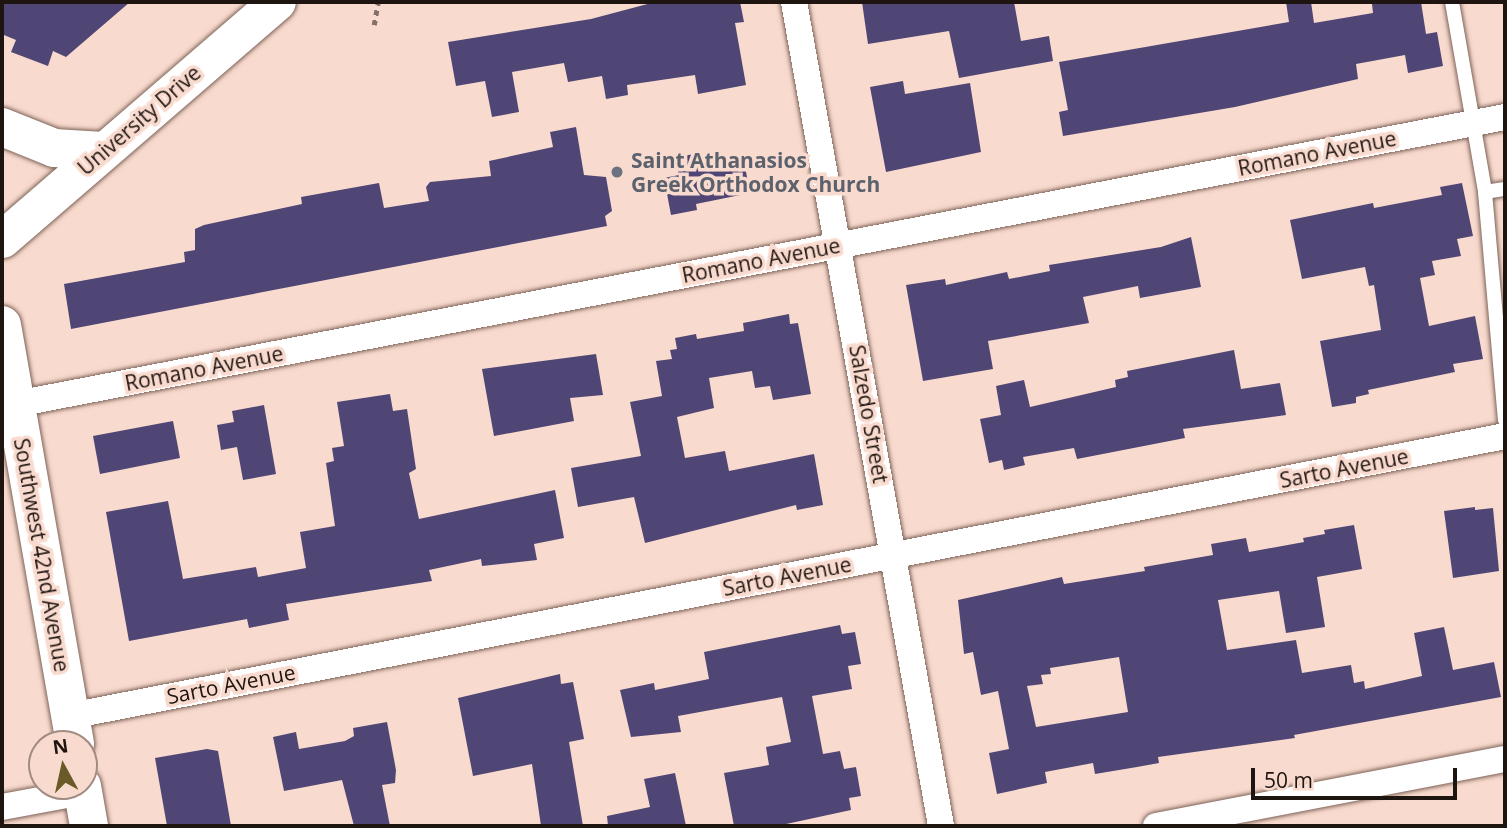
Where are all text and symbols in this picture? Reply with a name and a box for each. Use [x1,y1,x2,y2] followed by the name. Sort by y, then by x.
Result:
[72,60,206,180] street label: University Drive
[1236,125,1398,181] street label: Romano Avenue
[631,147,880,197] place label: Saint Athanasios Greek Orthodox Church
[609,164,625,180] marker: Saint Athanasios Greek Orthodox Church
[680,232,842,288] street label: Romano Avenue
[123,340,285,396] street label: Romano Avenue
[844,343,894,485] street label: Salzedo Street
[9,436,75,674] street label: Southwest 42nd Avenue
[1278,443,1410,493] street label: Sarto Avenue
[721,551,853,601] street label: Sarto Avenue
[165,659,297,709] street label: Sarto Avenue
[28,730,98,800] north arrow
[51,732,70,760] text: N
[1255,754,1462,798] scale bar
[1264,766,1313,794] text: 50 m

